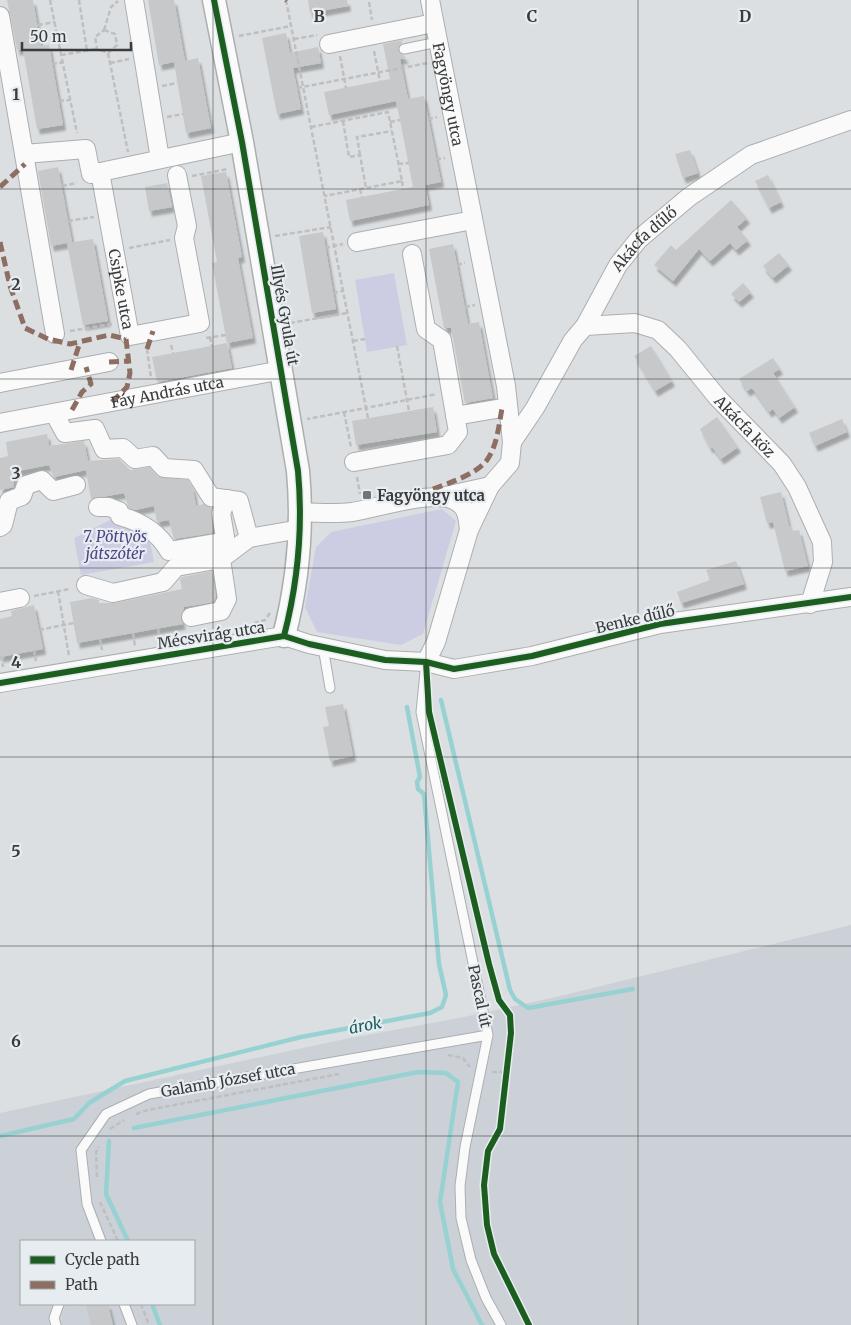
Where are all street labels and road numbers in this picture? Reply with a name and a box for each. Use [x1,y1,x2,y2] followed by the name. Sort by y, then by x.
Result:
[429,41,468,148] street label: Fagyöngy utca
[607,202,681,276] street label: Akácfa dűlő
[105,247,138,331] street label: Csipke utca
[267,263,303,367] street label: Illyés Gyula út
[109,372,225,411] street label: Fáy András utca
[710,390,780,461] street label: Akácfa köz
[594,601,677,637] street label: Benke dűlő
[156,617,266,653] street label: Mécsvirág utca
[464,963,496,1029] street label: Pascal út
[159,1059,297,1101] street label: Galamb József utca

